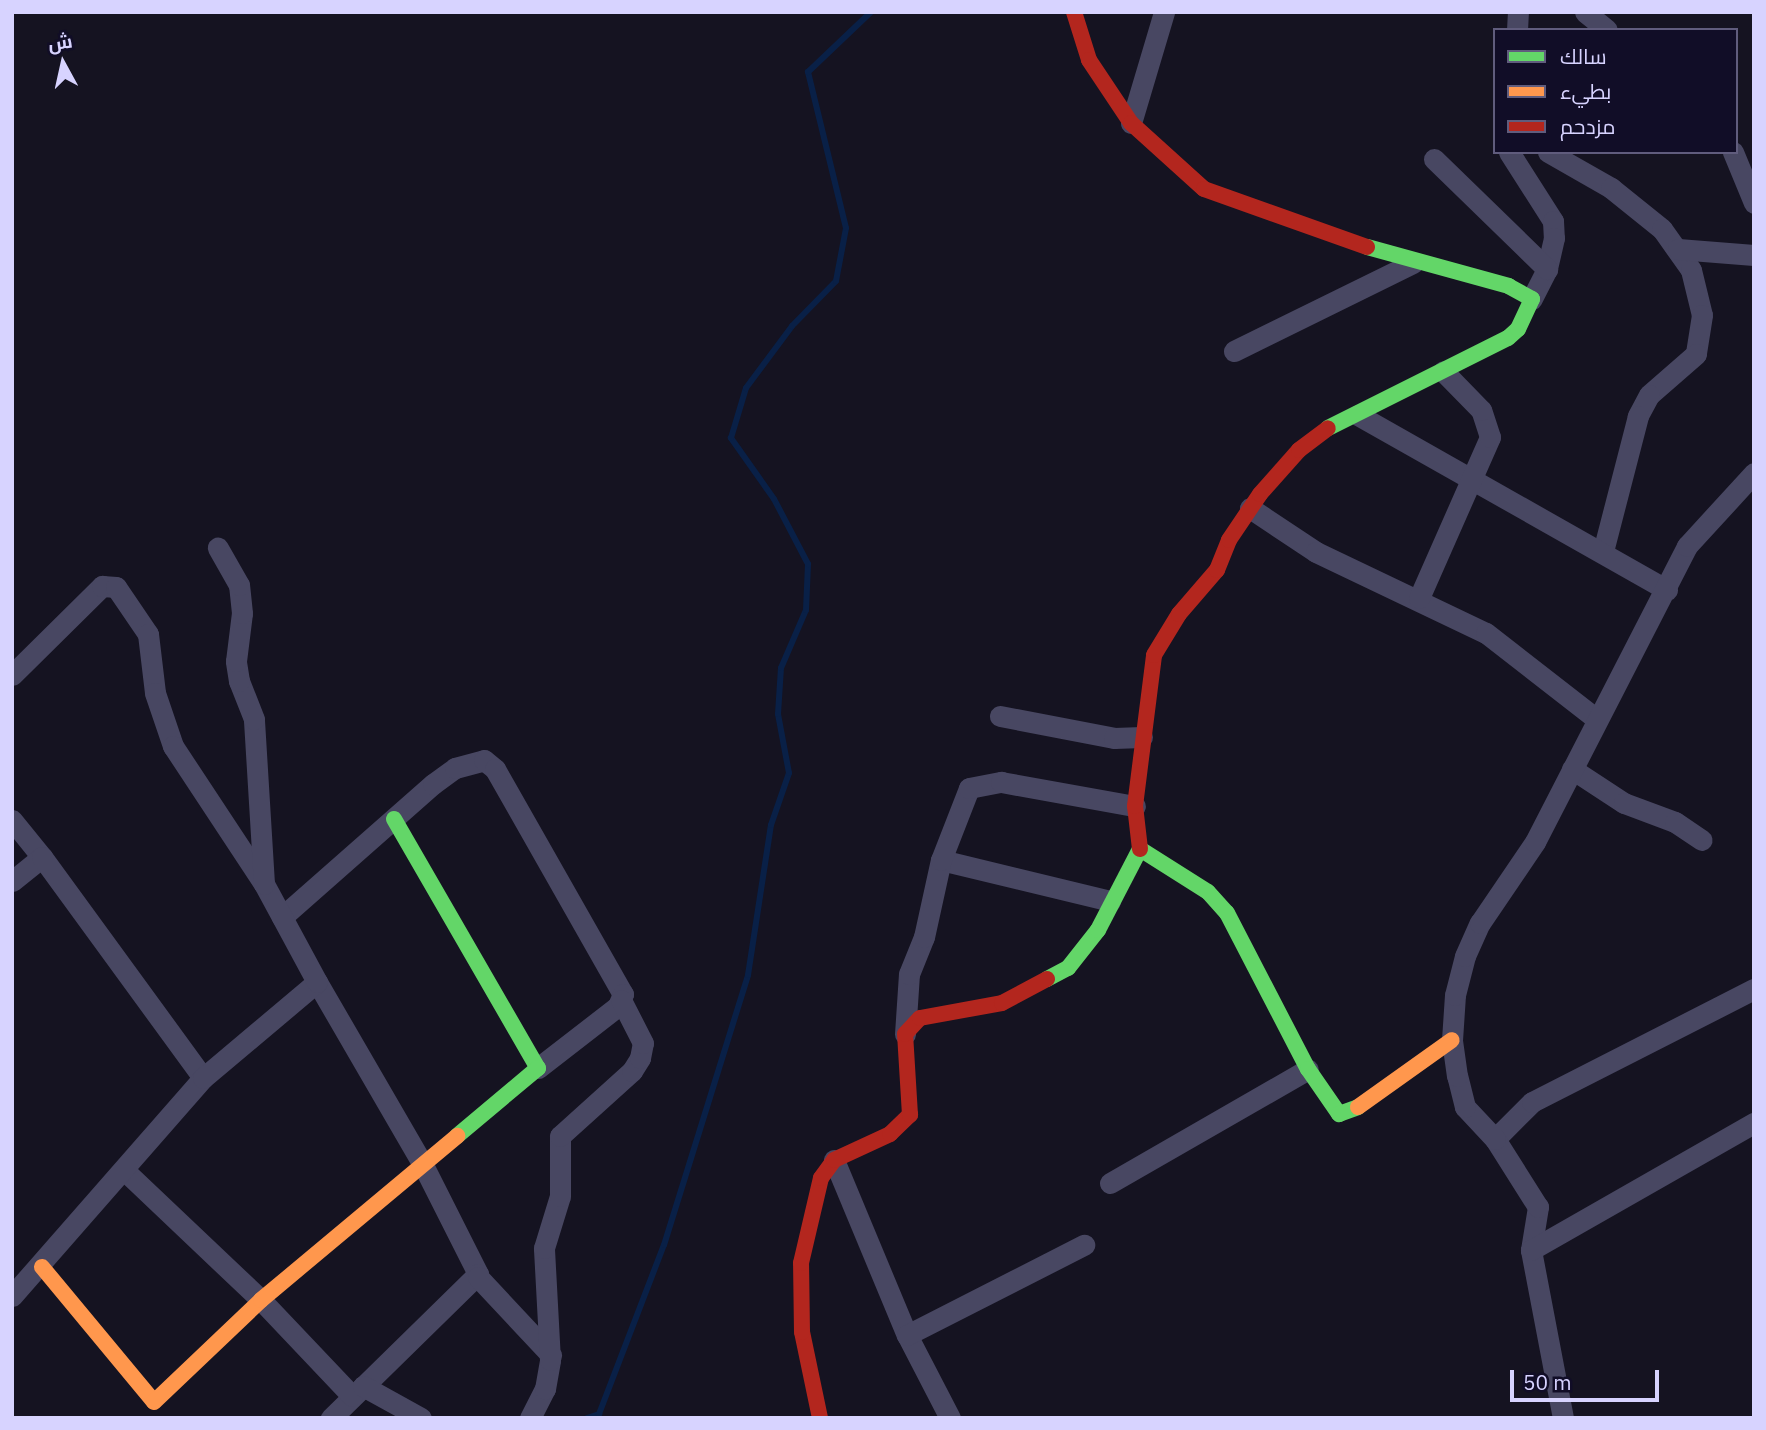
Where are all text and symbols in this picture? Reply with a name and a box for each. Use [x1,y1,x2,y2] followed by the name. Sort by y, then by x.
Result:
[28,28,98,98] north arrow
[1493,28,1738,154] legend
[46,29,74,56] text: ش
[1560,42,1607,70] text: سالك
[1560,77,1611,105] text: بطيء
[1560,112,1615,140] text: مزدحم
[1514,1356,1663,1400] scale bar
[1523,1368,1572,1396] text: 50 m

